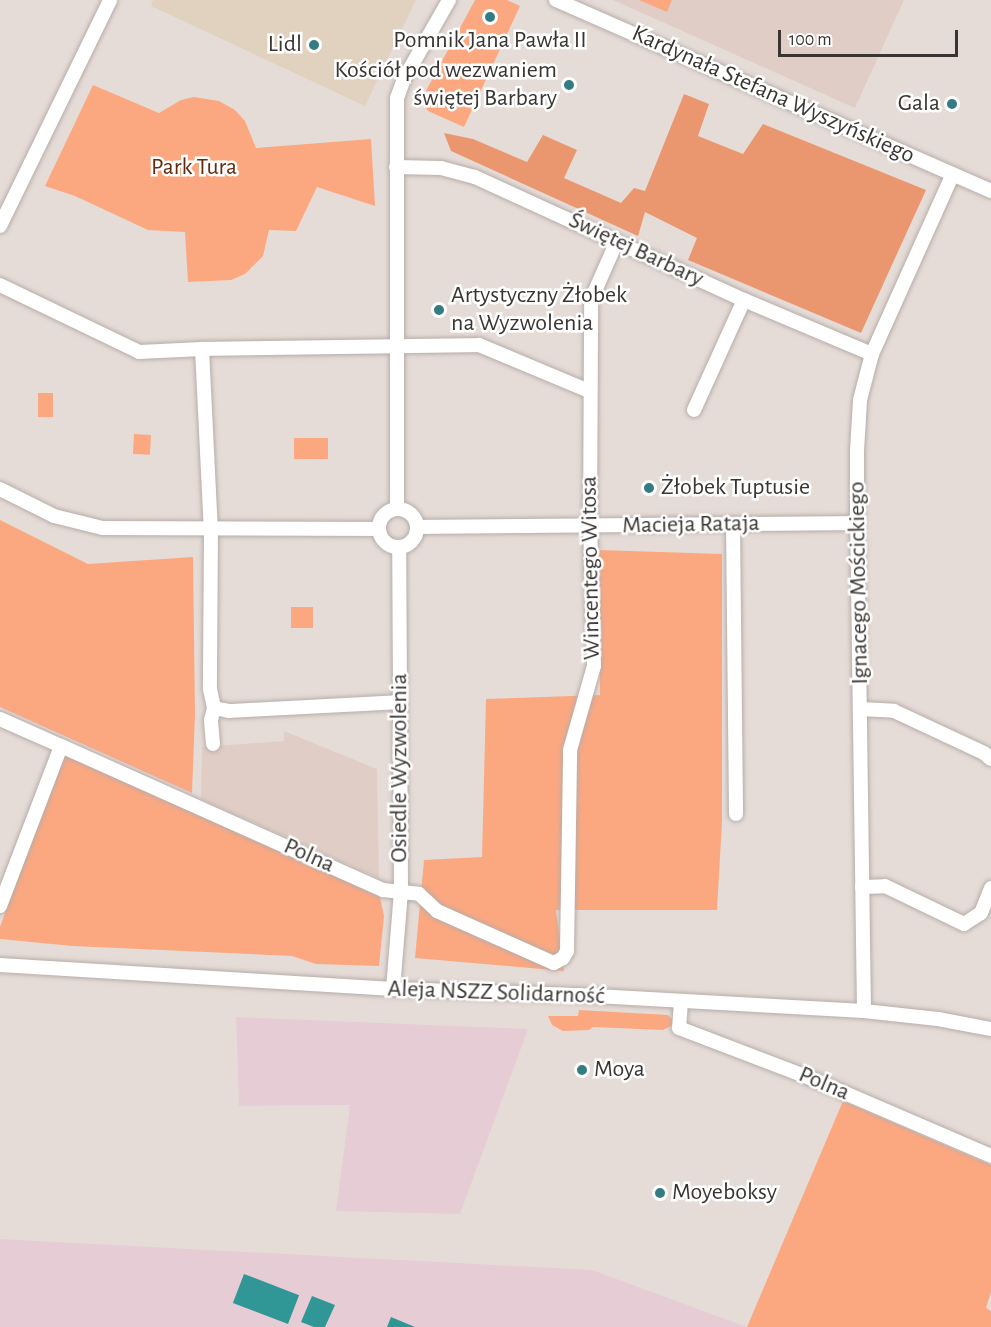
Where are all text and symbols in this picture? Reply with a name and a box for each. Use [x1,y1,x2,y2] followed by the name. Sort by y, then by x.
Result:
[483,10,497,24] marker: Pomnik Jana Pawła II
[781,18,961,56] scale bar
[627,20,919,170] street label: Kardynała Stefana Wyszyńskiego
[393,27,587,55] place label: Pomnik Jana Pawła II
[268,31,302,59] place label: Lidl
[789,31,832,49] text: 100 m
[307,38,321,52] marker: Lidl
[334,57,557,113] place label: Kościół pod wezwaniem świętej Barbary
[562,78,576,92] marker: Kościół pod wezwaniem świętej Barbary
[898,90,940,118] place label: Gala
[945,97,959,111] marker: Gala
[151,154,237,182] park label: Park Tura
[564,206,708,294] street label: Świętej Barbary
[451,282,627,338] place label: Artystyczny Żłobek na Wyzwolenia
[432,303,446,317] marker: Artystyczny Żłobek na Wyzwolenia
[661,474,810,502] place label: Żłobek Tuptusie
[575,476,607,660] street label: Wincentego Witosa
[642,481,656,495] marker: Żłobek Tuptusie
[843,481,875,685] street label: Ignacego Mościckiego
[622,509,760,541] street label: Macieja Rataja
[386,673,414,863] street label: Osiedle Wyzwolenia
[279,832,339,880] street label: Polna
[387,975,605,1011] street label: Aleja NSZZ Solidarność
[594,1056,645,1084] place label: Moya
[794,1060,854,1108] street label: Polna
[575,1063,589,1077] marker: Moya
[672,1179,777,1207] place label: Moyeboksy
[653,1186,667,1200] marker: Moyeboksy

